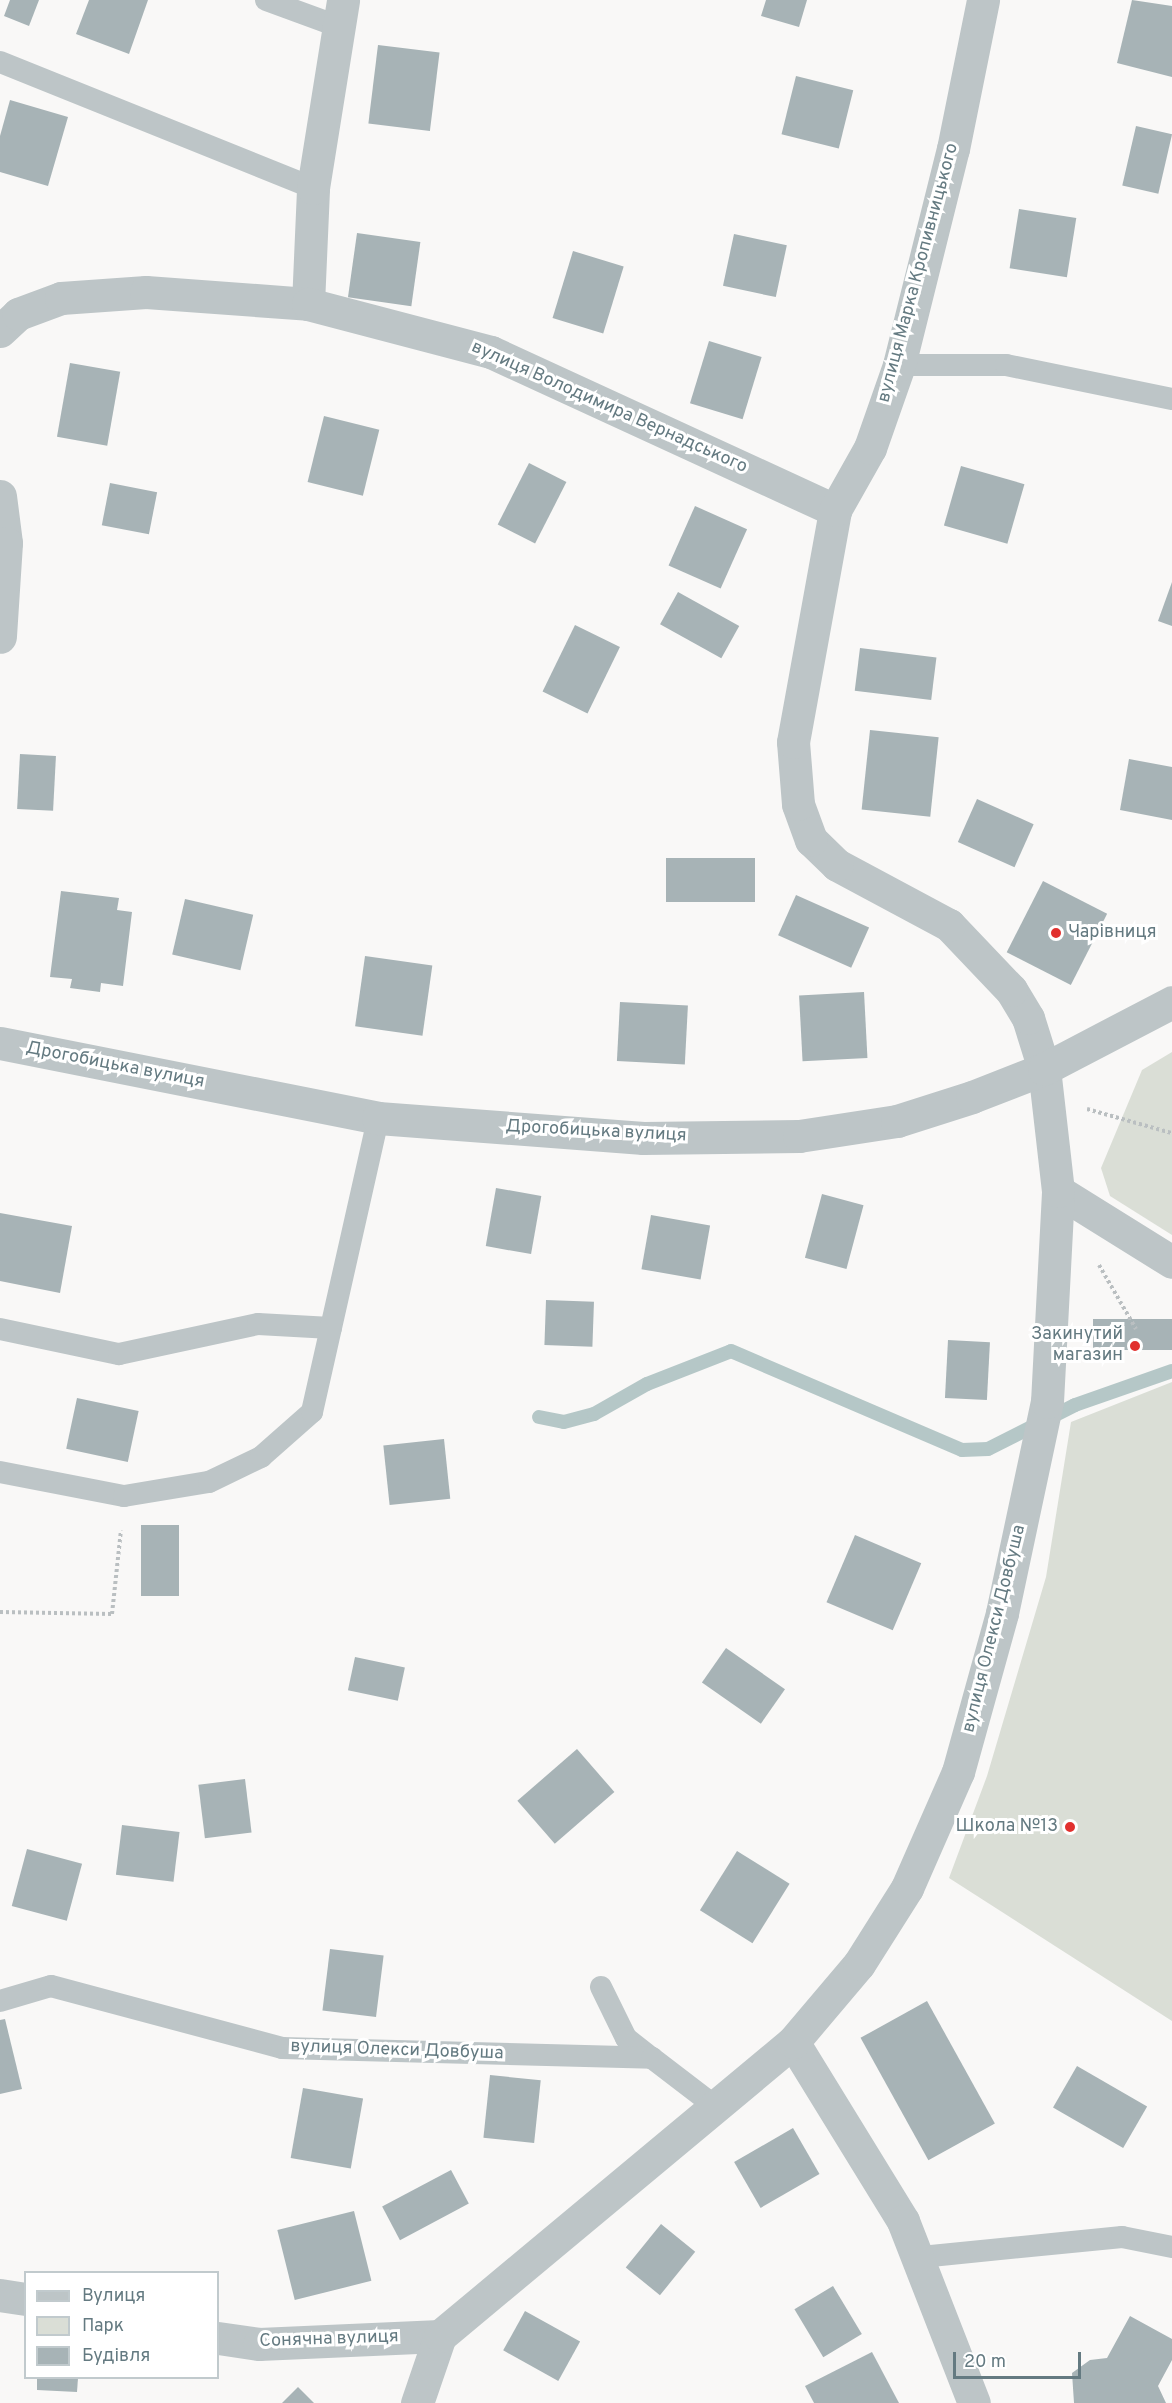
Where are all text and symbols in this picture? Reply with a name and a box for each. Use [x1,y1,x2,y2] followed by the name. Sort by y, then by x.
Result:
[874,141,964,405] street label: вулиця Марка Кропивницького
[468,337,750,479] street label: вулиця Володимира Вернадського
[1068,922,1157,944] place label: Чарівниця
[1049,926,1063,940] marker: Чарівниця
[24,1038,206,1094] street label: Дрогобицька вулиця
[505,1116,687,1148] street label: Дрогобицька вулиця
[1031,1325,1123,1368] place label: Закинутий магазин
[1128,1339,1142,1353] marker: Закинутий магазин
[959,1523,1031,1735] street label: вулиця Олекси Довбуша
[956,1816,1058,1838] place label: Школа №13
[1063,1820,1077,1834] marker: Школа №13
[290,2036,504,2066] street label: вулиця Олекси Довбуша
[24,2271,219,2379] legend
[82,2285,145,2308] text: Вулиця
[82,2315,124,2338] text: Парк
[259,2327,399,2353] street label: Сонячна вулиця
[956,2340,1084,2378] scale bar
[82,2345,150,2368] text: Будівля
[964,2351,1006,2374] text: 20 m

